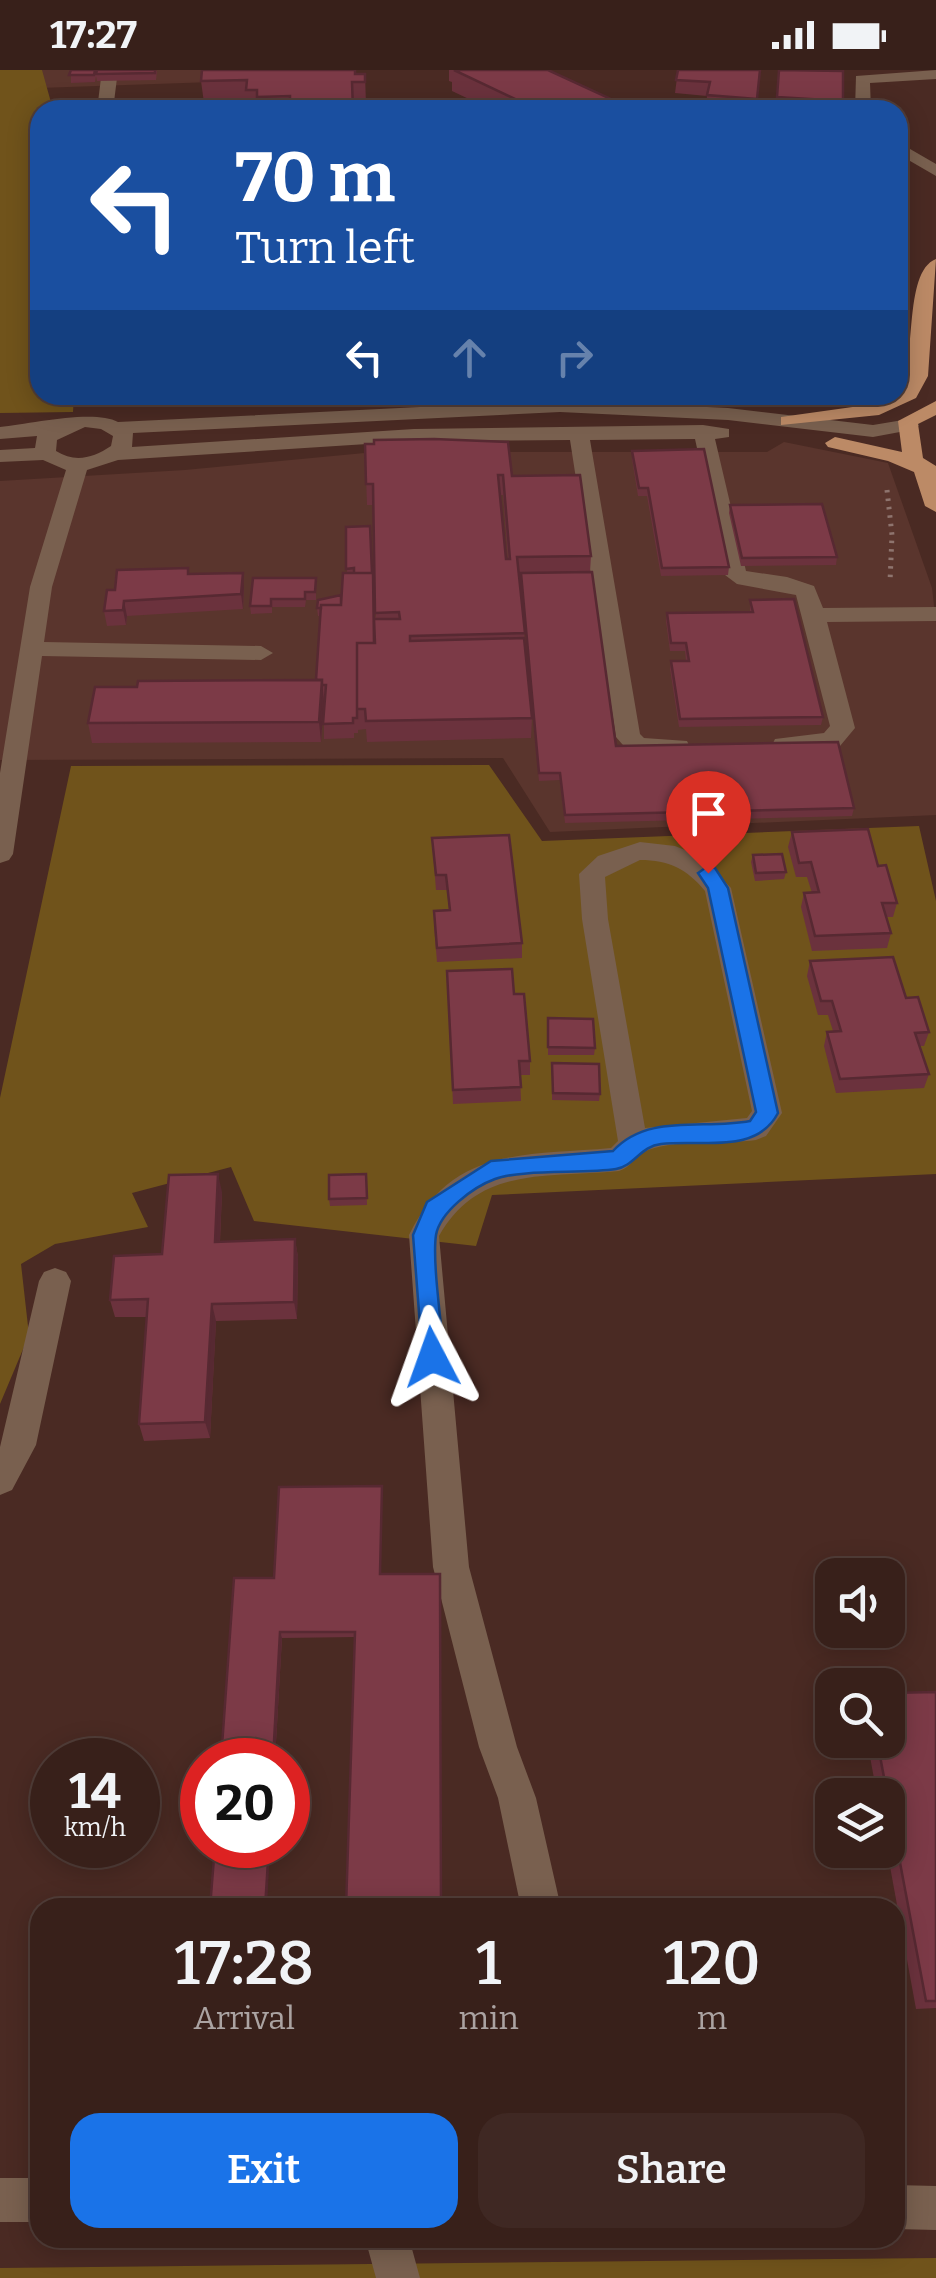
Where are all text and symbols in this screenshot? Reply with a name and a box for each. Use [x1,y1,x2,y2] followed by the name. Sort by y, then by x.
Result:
[50,12,137,58] text: 17:27
[235,136,395,220] text: 70 m
[70,140,200,270] icon: left
[235,221,415,275] text: Turn left
[337,330,392,385] icon: left
[442,330,497,385] icon: ahead
[547,330,602,385] icon: right
[666,771,751,874] pin
[681,786,736,841] icon: arrive
[380,1305,484,1409] position arrow
[815,1558,905,1868] map controls
[815,1558,905,1648] button: sound
[815,1668,905,1758] button: search
[180,1738,310,1868] speed limit sign: 20
[69,1761,121,1821] text: 14
[815,1778,905,1868] button: layers
[64,1813,126,1843] text: km/h
[175,1928,314,2000] text: 17:28
[476,1928,501,2000] text: 1
[663,1928,760,2000] text: 120
[194,1999,295,2037] text: Arrival
[459,1999,519,2037] text: min
[697,1999,727,2037] text: m
[70,2113,458,2228] button: Exit
[478,2113,865,2228] button: Share

